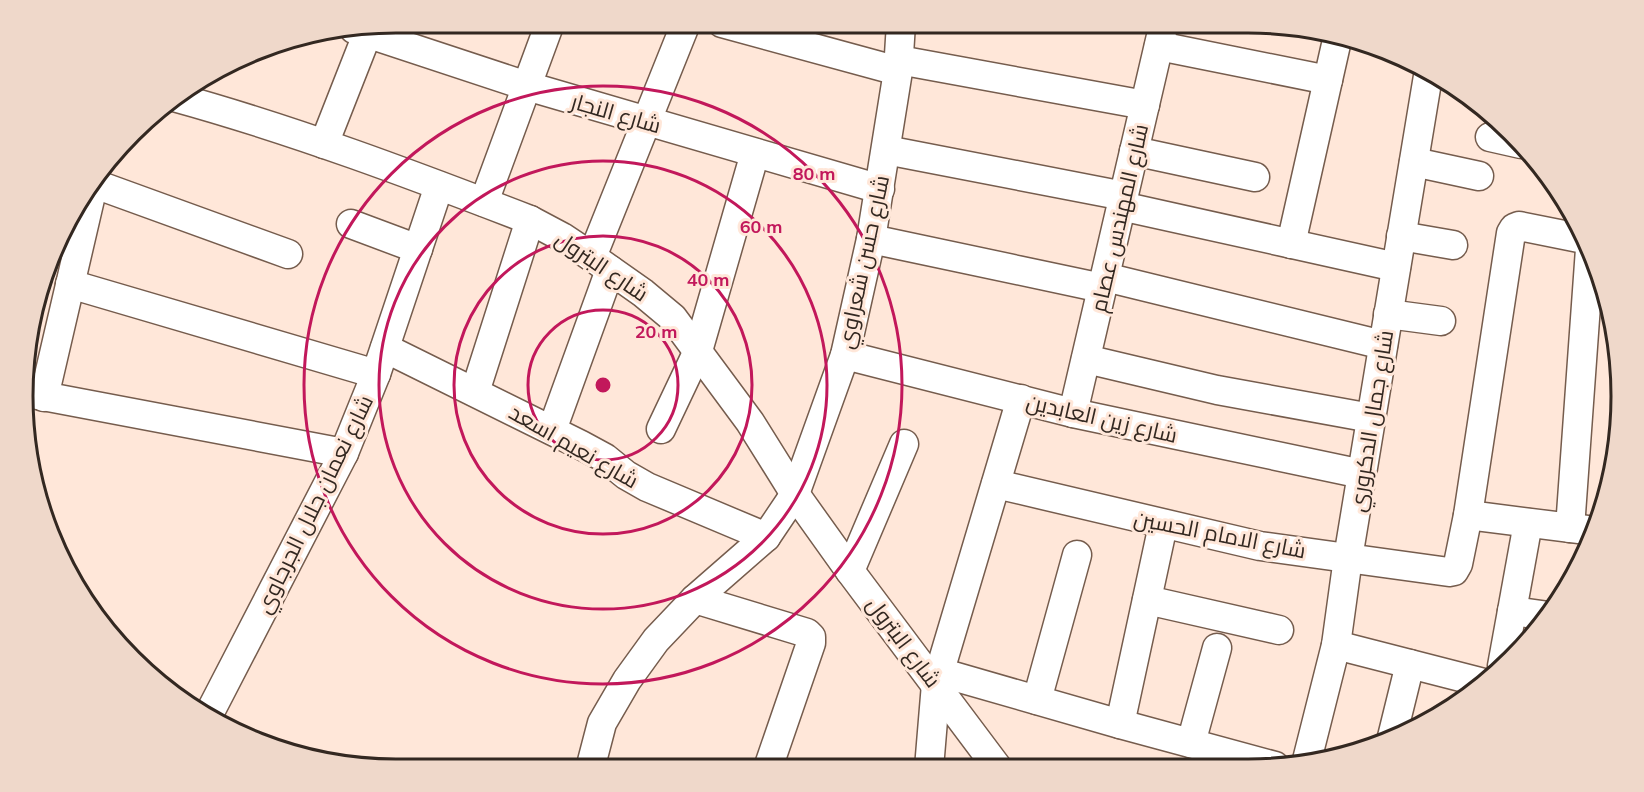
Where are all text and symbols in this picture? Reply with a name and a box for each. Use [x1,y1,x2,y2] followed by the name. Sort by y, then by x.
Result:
[566,86,664,140] street label: شارع النجار
[1084,121,1156,315] street label: شارع المهندس عصام
[793,162,835,185] text: 80 m
[831,173,898,352] street label: شارع حسن شعراوي
[740,215,782,238] text: 60 m
[549,225,654,308] street label: شارع البترول
[687,268,729,291] text: 40 m
[635,320,677,343] text: 20 m
[1343,328,1402,514] street label: شارع جمال الدكروري
[593,375,613,395] centre of rings
[1023,387,1180,450] street label: شارع زين العابدين
[249,390,382,619] street label: شارع نعمان جلال الجرجاوي
[503,398,644,496] street label: شارع نعيم اسعد
[1131,504,1308,566] street label: شارع الامام الحسين
[860,591,947,694] street label: شارع البترول

